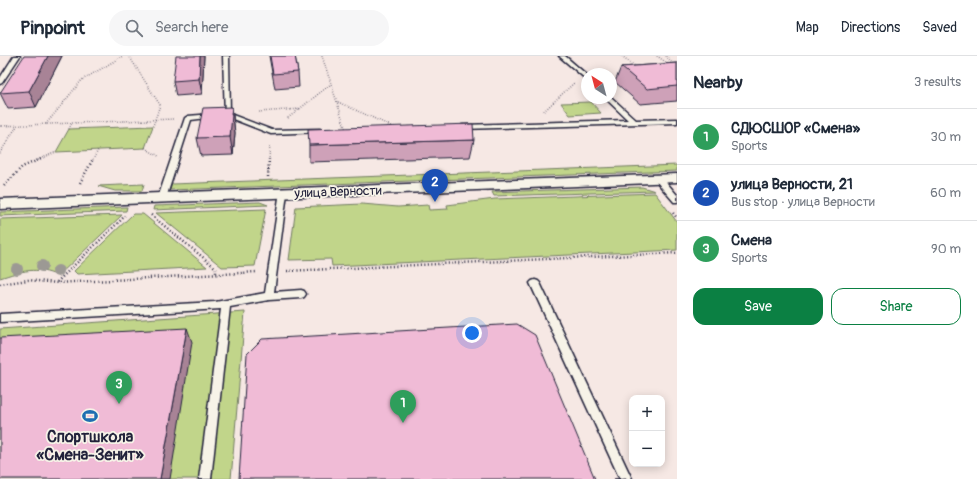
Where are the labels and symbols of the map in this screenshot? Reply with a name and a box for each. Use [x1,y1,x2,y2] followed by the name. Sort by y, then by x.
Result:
[581,68,617,104] north arrow
[422,169,448,202] pin: 2
[293,182,382,202] street label: улица Верности
[462,323,482,343] your location
[106,371,132,404] pin: 3
[390,390,416,423] pin: 1
[81,407,99,425] sports icon: Спортшкола «Смена-Зенит»
[36,427,145,465] place label: Спортшкола «Смена-Зенит»

